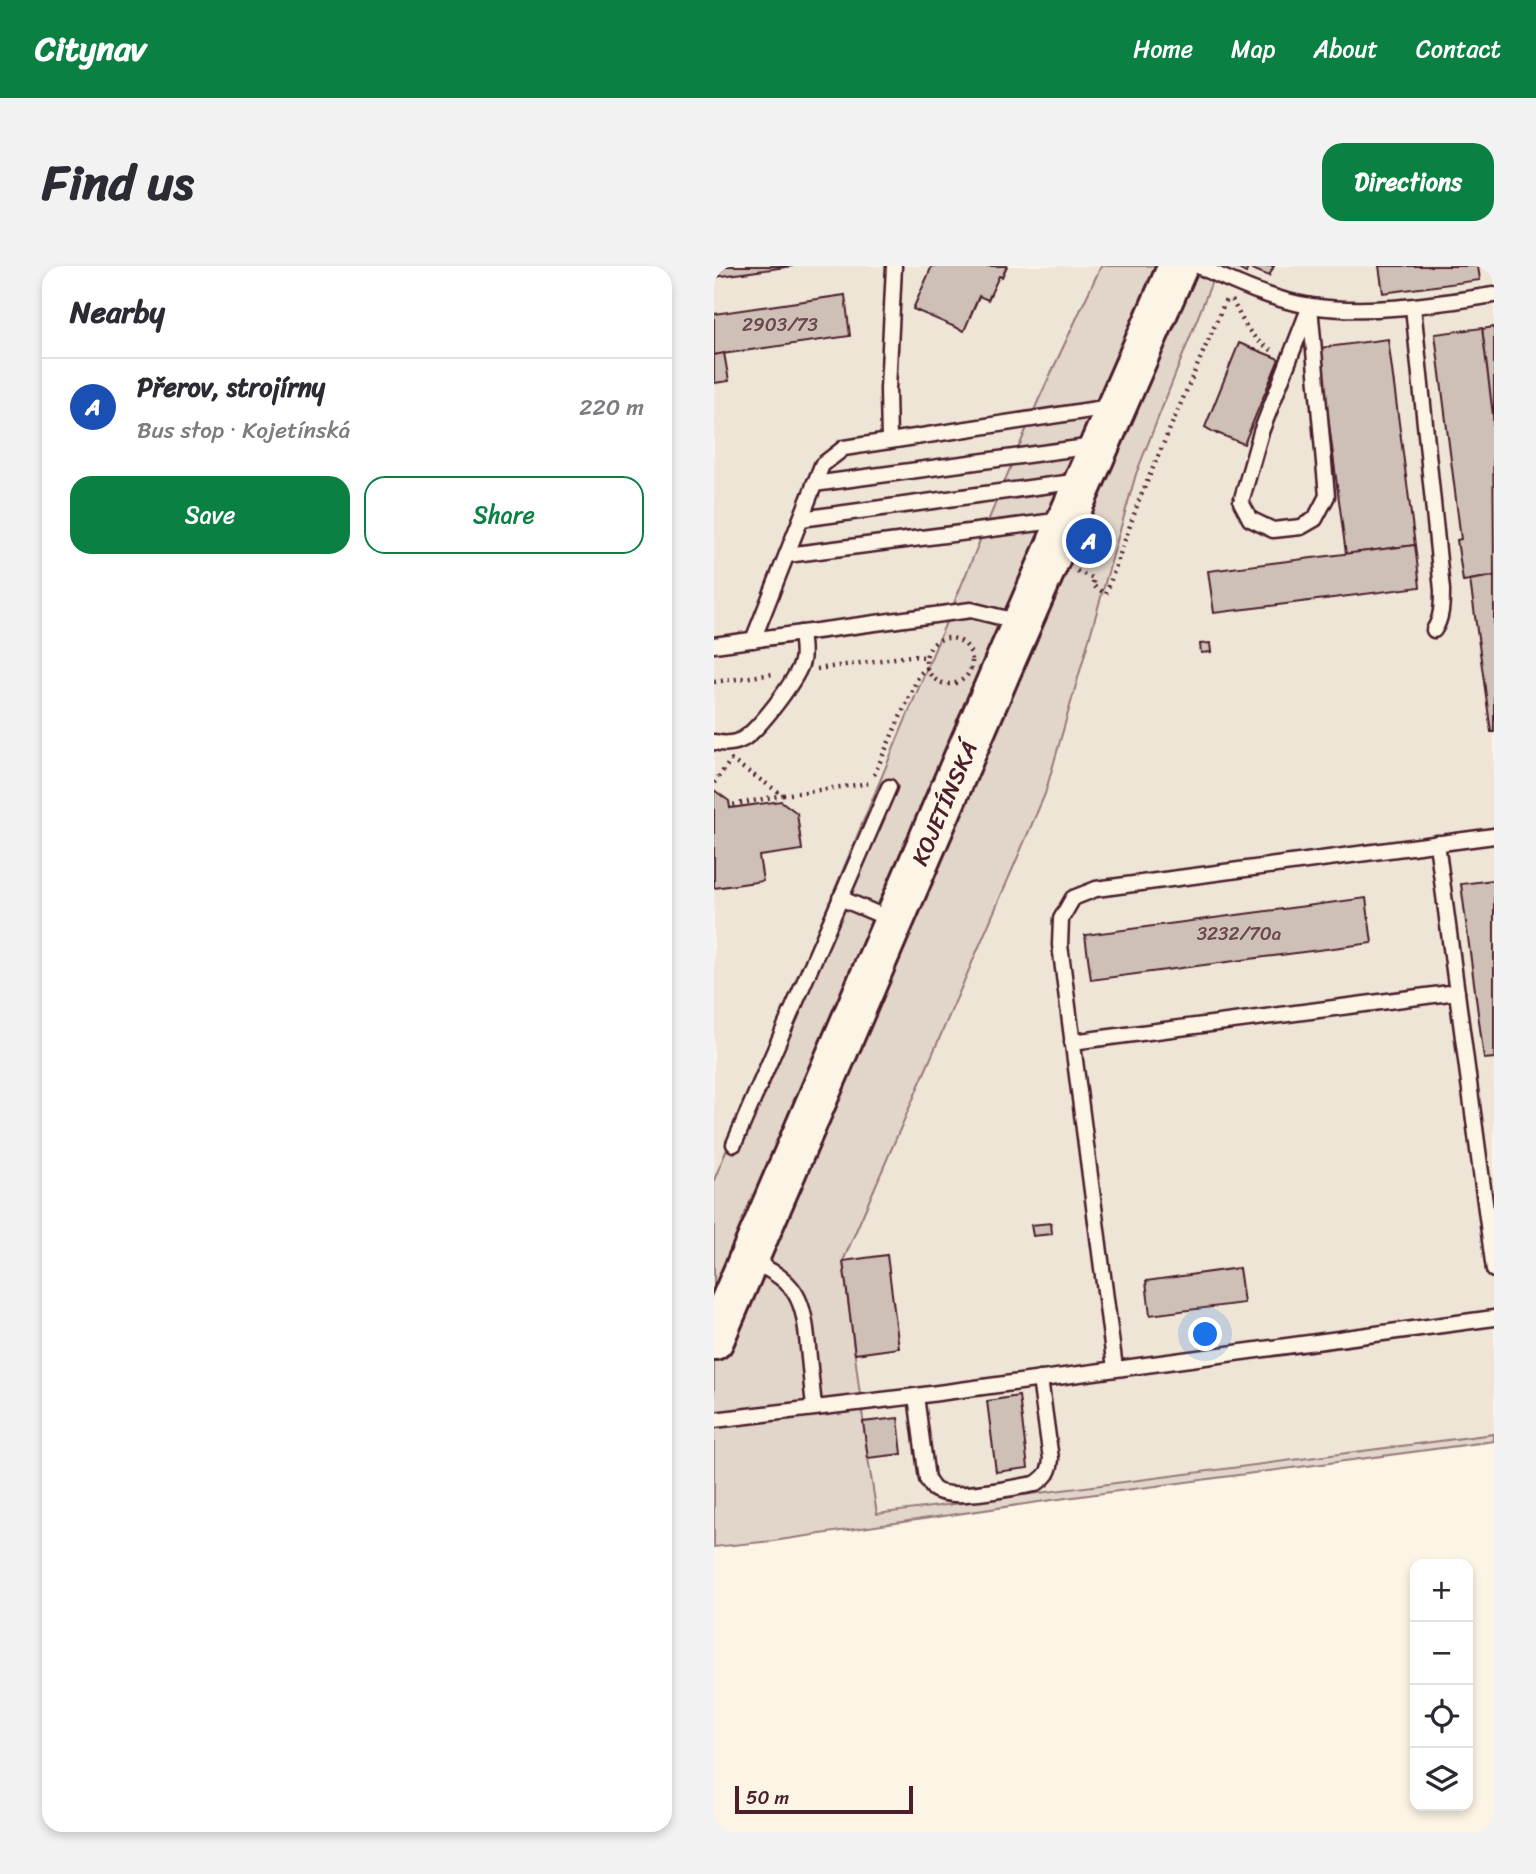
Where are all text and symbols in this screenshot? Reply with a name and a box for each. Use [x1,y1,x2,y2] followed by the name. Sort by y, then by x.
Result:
[35,20,146,78] text: Citynav
[1133,28,1193,70] text: Home
[1231,28,1275,70] text: Map
[1313,28,1378,70] text: About
[1416,28,1501,70] text: Contact
[42,139,194,226] text: Find us
[1322,143,1494,221] button: Directions
[70,285,165,339] text: Nearby
[742,308,818,341] house number: 2903/73
[137,364,325,410] text: Přerov, strojírny
[85,387,101,428] text: A
[579,387,644,428] text: 220 m
[137,410,350,451] text: Bus stop · Kojetínská
[70,476,350,554] button: Save
[364,476,644,554] button: Share
[1066,515,1112,567] pin: A
[900,732,991,872] street label: KOJETÍNSKÁ
[1197,917,1282,950] house number: 3232/70a
[1188,1317,1222,1351] your location
[1410,1559,1473,1811] map controls
[1410,1559,1473,1622] button: +
[1410,1622,1473,1685] button: −
[1410,1685,1473,1748] button: locate
[1410,1748,1473,1811] button: layers
[746,1781,789,1814] text: 50 m
[735,1783,914,1815] scale bar

